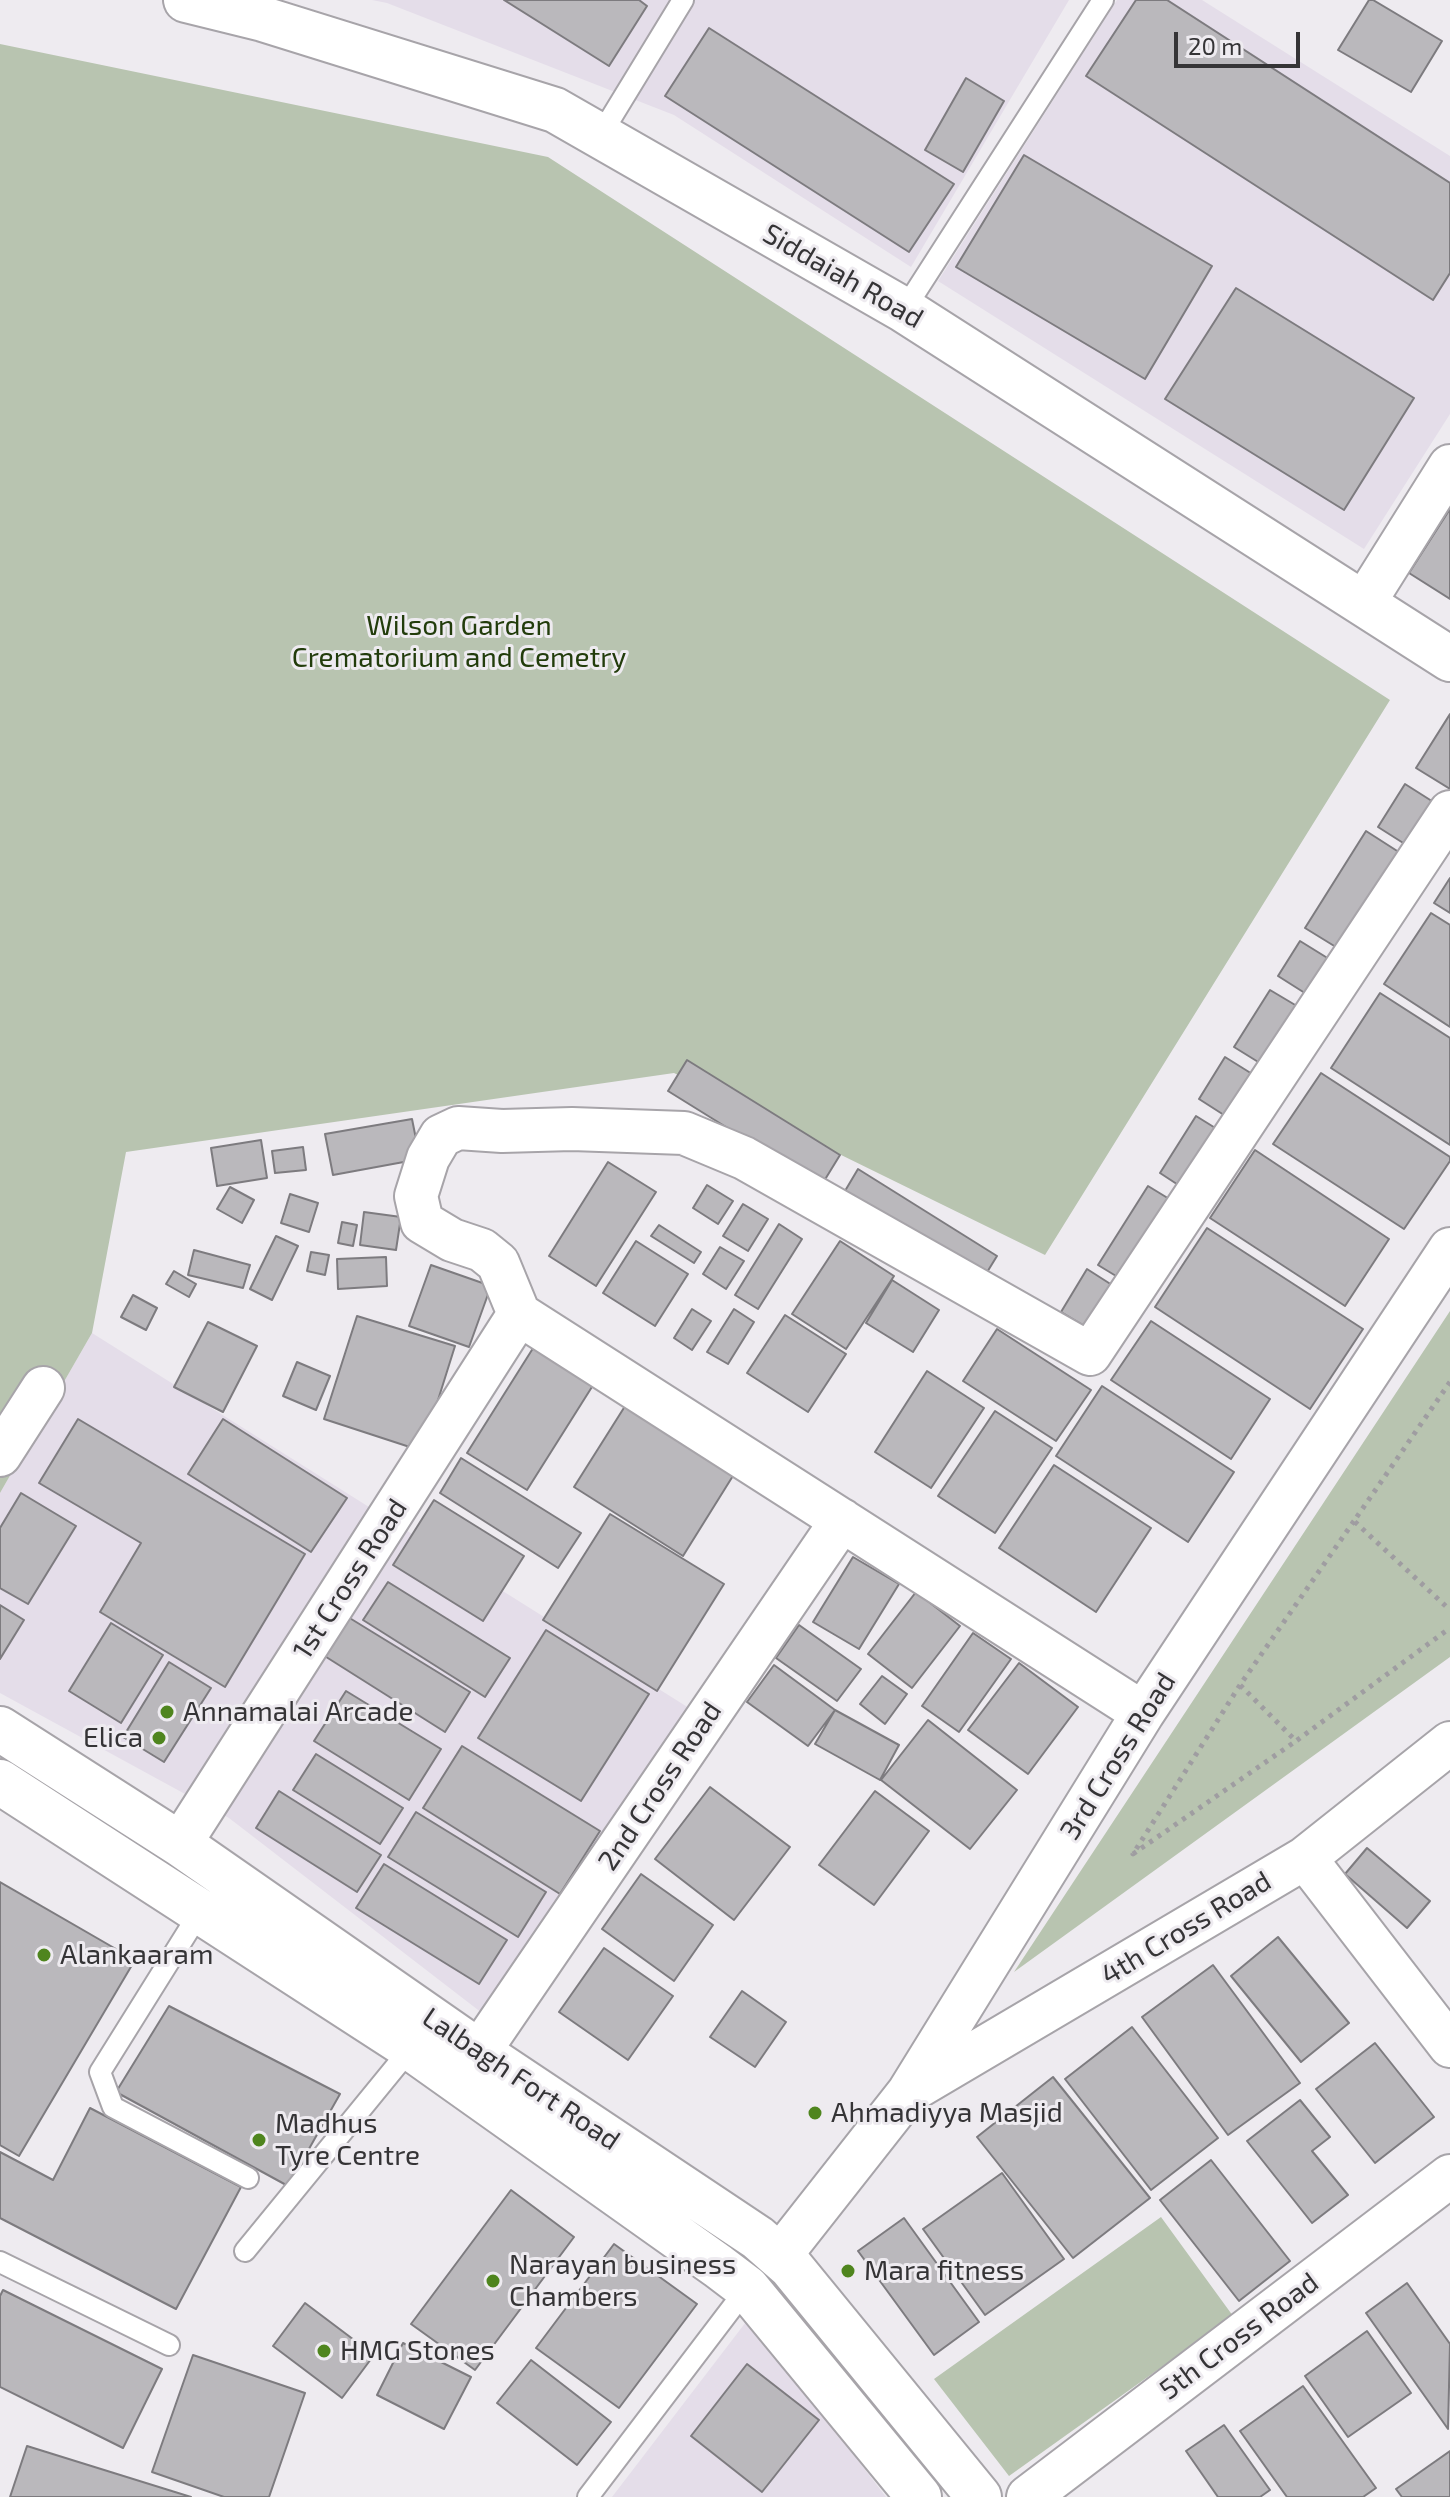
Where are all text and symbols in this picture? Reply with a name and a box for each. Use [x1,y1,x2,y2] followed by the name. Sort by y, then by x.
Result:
[1178,16,1304,66] scale bar
[1188,31,1242,60] text: 20 m
[757,217,929,335] street label: Siddaiah Road
[292,609,626,675] park label: Wilson Garden Crematorium and Cemetry
[286,1493,414,1665] street label: 1st Cross Road
[1053,1666,1183,1846] street label: 3rd Cross Road
[183,1695,414,1729] place label: Annamalai Arcade
[591,1695,729,1877] street label: 2nd Cross Road
[158,1703,176,1721] marker: Annamalai Arcade
[83,1721,143,1755] place label: Elica
[150,1729,168,1747] marker: Elica
[1095,1864,1277,1992] street label: 4th Cross Road
[60,1938,213,1972] place label: Alankaaram
[35,1946,53,1964] marker: Alankaaram
[416,2001,626,2157] street label: Lalbagh Fort Road
[831,2096,1063,2130] place label: Ahmadiyya Masjid
[806,2104,824,2122] marker: Ahmadiyya Masjid
[275,2107,420,2173] place label: Madhus Tyre Centre
[250,2131,268,2149] marker: Madhus Tyre Centre
[509,2248,736,2314] place label: Narayan business Chambers
[864,2254,1024,2288] place label: Mara fitness
[839,2262,857,2280] marker: Mara fitness
[1153,2265,1325,2407] street label: 5th Cross Road
[484,2272,502,2290] marker: Narayan business Chambers
[340,2334,495,2368] place label: HMG Stones
[315,2342,333,2360] marker: HMG Stones

